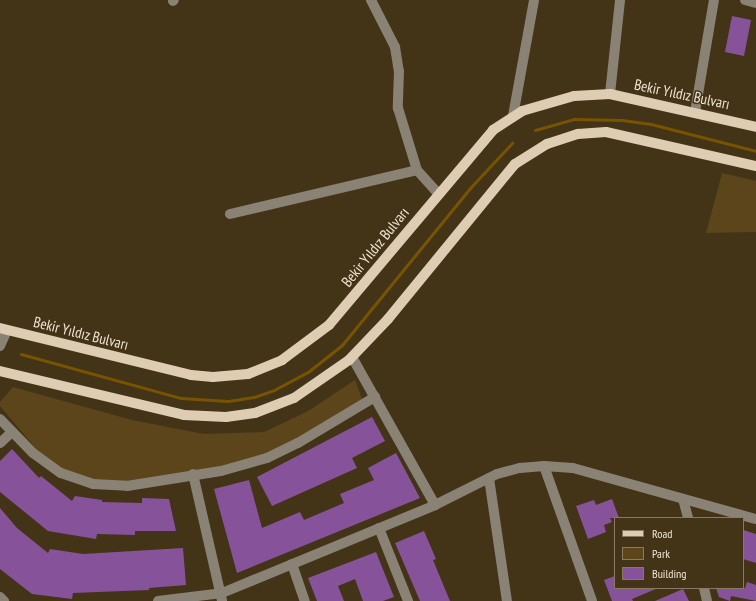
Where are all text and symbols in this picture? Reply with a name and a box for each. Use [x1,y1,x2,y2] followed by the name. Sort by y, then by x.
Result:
[632,75,732,113] street label: Bekir Yıldız Bulvarı
[337,203,413,291] street label: Bekir Yıldız Bulvarı
[31,312,131,354] street label: Bekir Yıldız Bulvarı
[614,517,744,589] legend
[652,526,672,541] text: Road
[652,546,670,561] text: Park
[652,566,687,581] text: Building

